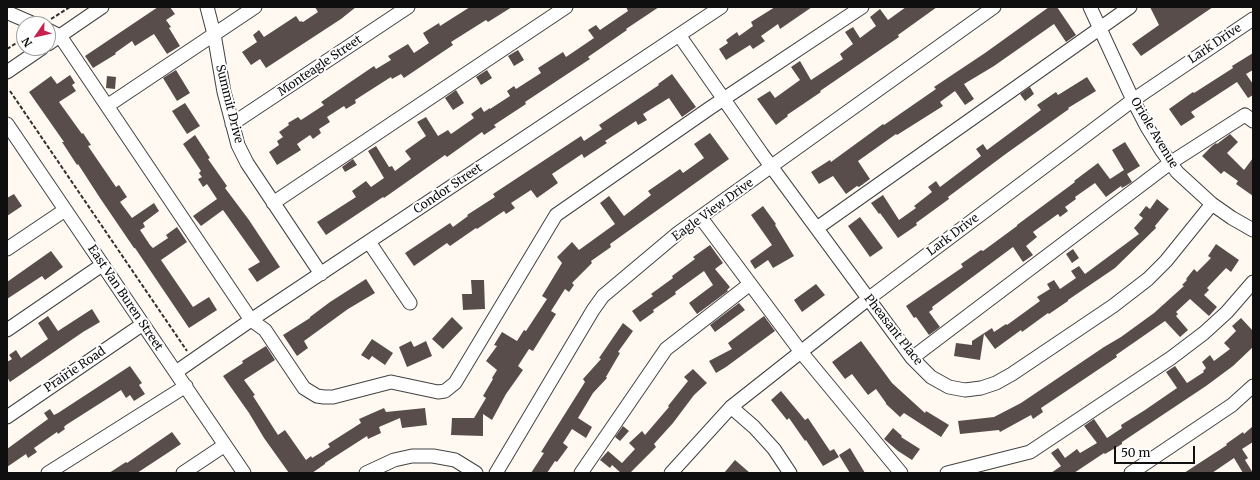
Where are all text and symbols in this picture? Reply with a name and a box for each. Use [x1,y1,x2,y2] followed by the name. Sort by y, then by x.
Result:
[16,16,56,56] north arrow
[1186,21,1244,67] street label: Lark Drive
[275,33,365,99] street label: Monteagle Street
[19,35,35,50] text: N
[212,63,246,145] street label: Summit Drive
[1127,95,1181,171] street label: Oriole Avenue
[411,161,485,217] street label: Condor Street
[670,176,756,244] street label: Eagle View Drive
[924,211,982,259] street label: Lark Drive
[84,242,166,354] street label: East Van Buren Street
[861,292,925,368] street label: Pheasant Place
[42,344,108,396] street label: Prairie Road
[1116,438,1197,464] scale bar
[1121,445,1150,460] text: 50 m

